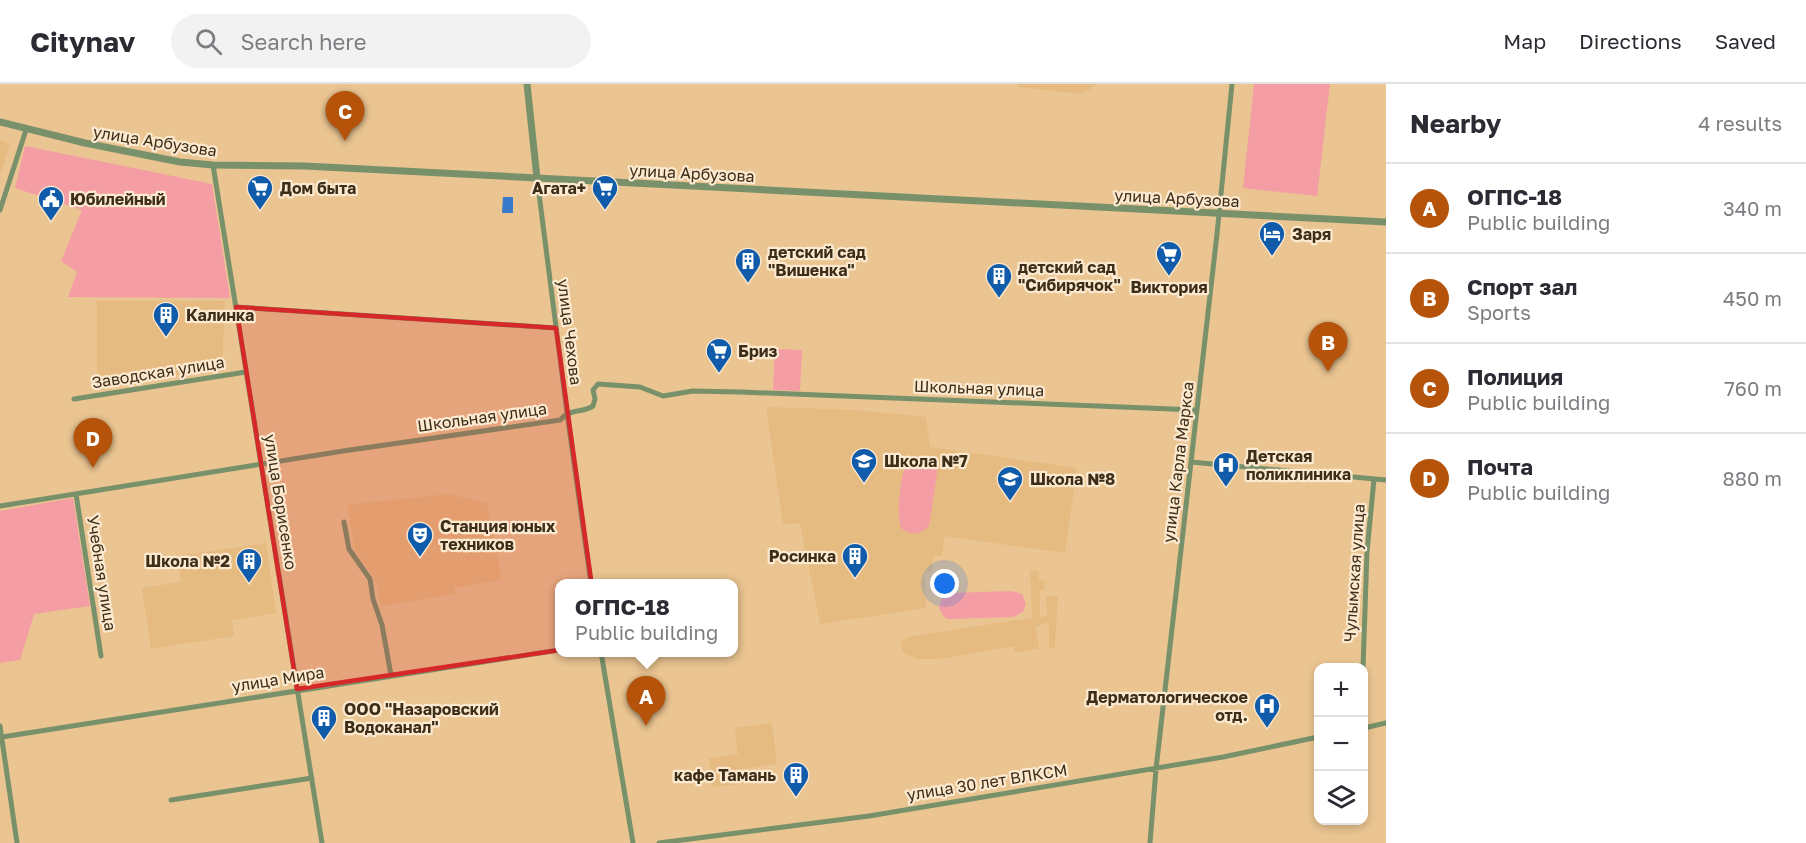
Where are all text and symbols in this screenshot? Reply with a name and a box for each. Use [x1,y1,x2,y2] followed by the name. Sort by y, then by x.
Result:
[171,14,591,68] search box
[30,25,135,58] text: Citynav
[192,25,225,58] icon: search
[240,28,366,55] text: Search here
[1503,28,1546,54] text: Map
[1579,28,1682,54] text: Directions
[1715,28,1776,54] text: Saved
[326,92,364,141] pin: C
[1410,108,1501,139] text: Nearby
[1698,111,1782,135] text: 4 results
[92,121,218,161] street label: улица Арбузова
[629,160,755,186] street label: улица Арбузова
[245,173,275,211] supermarket icon: Дом быта
[590,173,620,211] supermarket icon: Агата+
[280,178,356,198] place label: Дом быта
[532,178,586,198] place label: Агата+
[1467,183,1562,210] text: ОГПС-18
[36,184,66,222] public building icon: Юбилейный
[1114,185,1240,211] street label: улица Арбузова
[70,189,166,209] place label: Юбилейный
[1422,196,1437,220] text: A
[1723,196,1782,220] text: 340 m
[1467,210,1610,234] text: Public building
[1257,219,1287,257] hotel icon: Заря
[1292,224,1331,244] place label: Заря
[1154,239,1184,277] supermarket icon: Виктория
[768,242,866,280] place label: детский сад "Вишенка"
[733,246,763,284] building icon: детский сад "Вишенка"
[1018,257,1121,295] place label: детский сад "Сибирячок"
[984,261,1014,299] building icon: детский сад "Сибирячок"
[1467,273,1577,300] text: Спорт зал
[1130,277,1208,297] place label: Виктория
[554,278,586,386] street label: улица Чехова
[1422,286,1437,310] text: B
[1723,286,1782,310] text: 450 m
[151,300,181,338] building icon: Калинка
[1467,300,1531,324] text: Sports
[186,305,254,325] place label: Калинка
[1308,322,1348,372] pin: B
[704,336,734,374] supermarket icon: Бриз
[738,341,777,361] place label: Бриз
[90,352,226,392] street label: Заводская улица
[1467,363,1563,390] text: Полиция
[913,376,1045,400] street label: Школьная улица
[1422,376,1437,400] text: C
[1724,376,1782,400] text: 760 m
[1158,380,1198,544] street label: улица Карла Маркса
[1467,390,1610,414] text: Public building
[416,398,548,436] street label: Школьная улица
[74,418,112,468] pin: D
[260,433,302,571] street label: улица Борисенко
[849,446,879,484] school or university icon: Школа №7
[1246,446,1351,484] place label: Детская поликлиника
[1211,450,1241,488] hospital icon: Детская поликлиника
[884,451,968,471] place label: Школа №7
[1467,453,1533,480] text: Почта
[995,464,1025,502] school or university icon: Школа №8
[1422,466,1437,490] text: D
[1723,466,1782,490] text: 880 m
[1030,469,1115,489] place label: Школа №8
[1467,480,1610,504] text: Public building
[1339,503,1369,643] street label: Чулымская улица
[83,514,121,632] street label: Учебная улица
[440,516,556,554] place label: Станция юных техников
[405,520,435,558] theatre icon: Станция юных техников
[840,541,870,579] building icon: Росинка
[234,546,264,584] building icon: Школа №2
[769,546,836,566] place label: Росинка
[145,551,230,571] place label: Школа №2
[930,569,959,598] your location
[555,579,738,657] popup
[575,593,670,620] text: ОГПС-18
[575,620,718,644] text: Public building
[230,662,326,696] street label: улица Мира
[1314,663,1368,825] map controls
[1314,663,1368,717] button: +
[626,676,666,726] pin: A
[1086,687,1248,725] place label: Дерматологическое отд.
[1252,691,1282,729] hospital icon: Дерматологическое отд.
[344,699,499,737] place label: ООО "Назаровский Водоканал"
[309,703,339,741] building icon: ООО "Назаровский Водоканал"
[1314,717,1368,771] button: −
[905,759,1069,805] street label: улица 30 лет ВЛКСМ
[781,760,811,798] building icon: кафе Тамань
[674,765,776,785] place label: кафе Тамань
[1314,771,1368,825] button: layers

